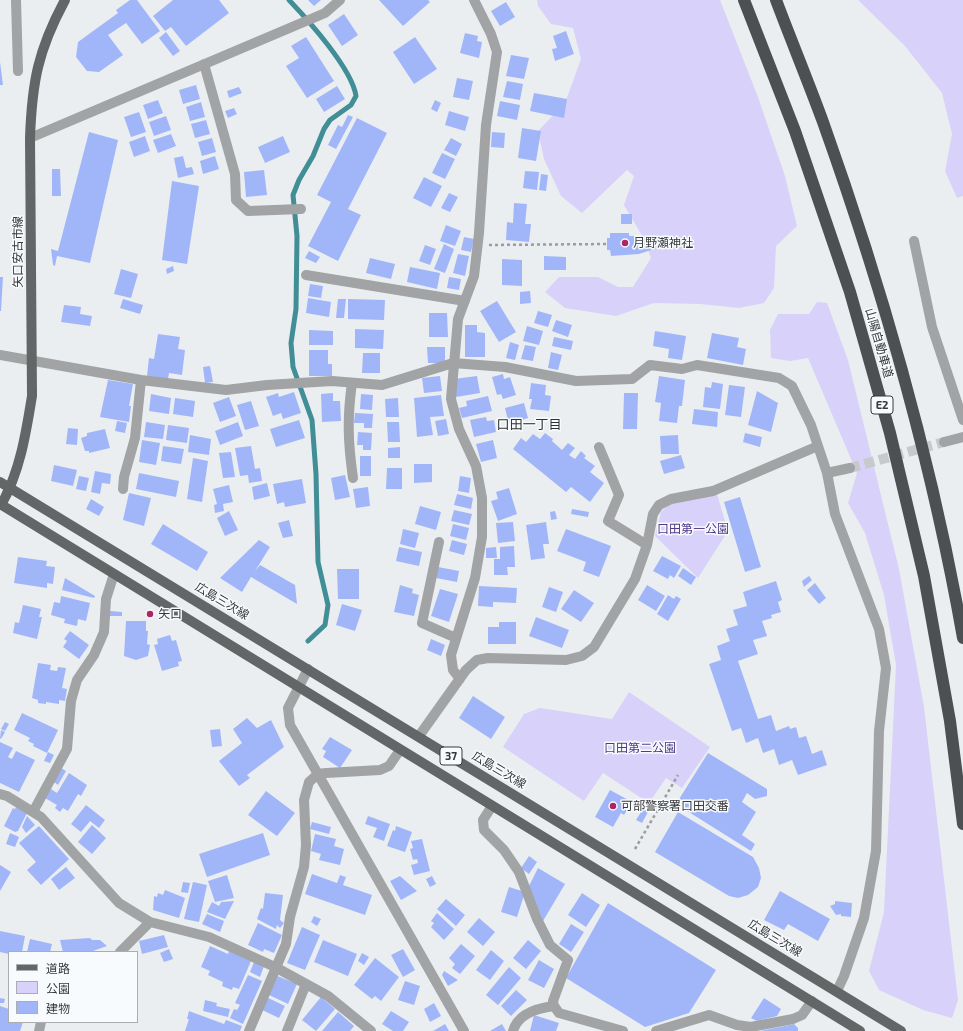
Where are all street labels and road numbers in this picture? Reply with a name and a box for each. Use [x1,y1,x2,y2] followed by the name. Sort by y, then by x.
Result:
[11,216,25,288] street label: 矢口安古市線
[862,306,896,380] street label: 山陽自動車道
[871,396,893,414] road number: E2
[193,579,251,623] street label: 広島三次線
[440,747,462,765] road number: 37
[470,748,528,792] street label: 広島三次線
[746,916,804,960] street label: 広島三次線

